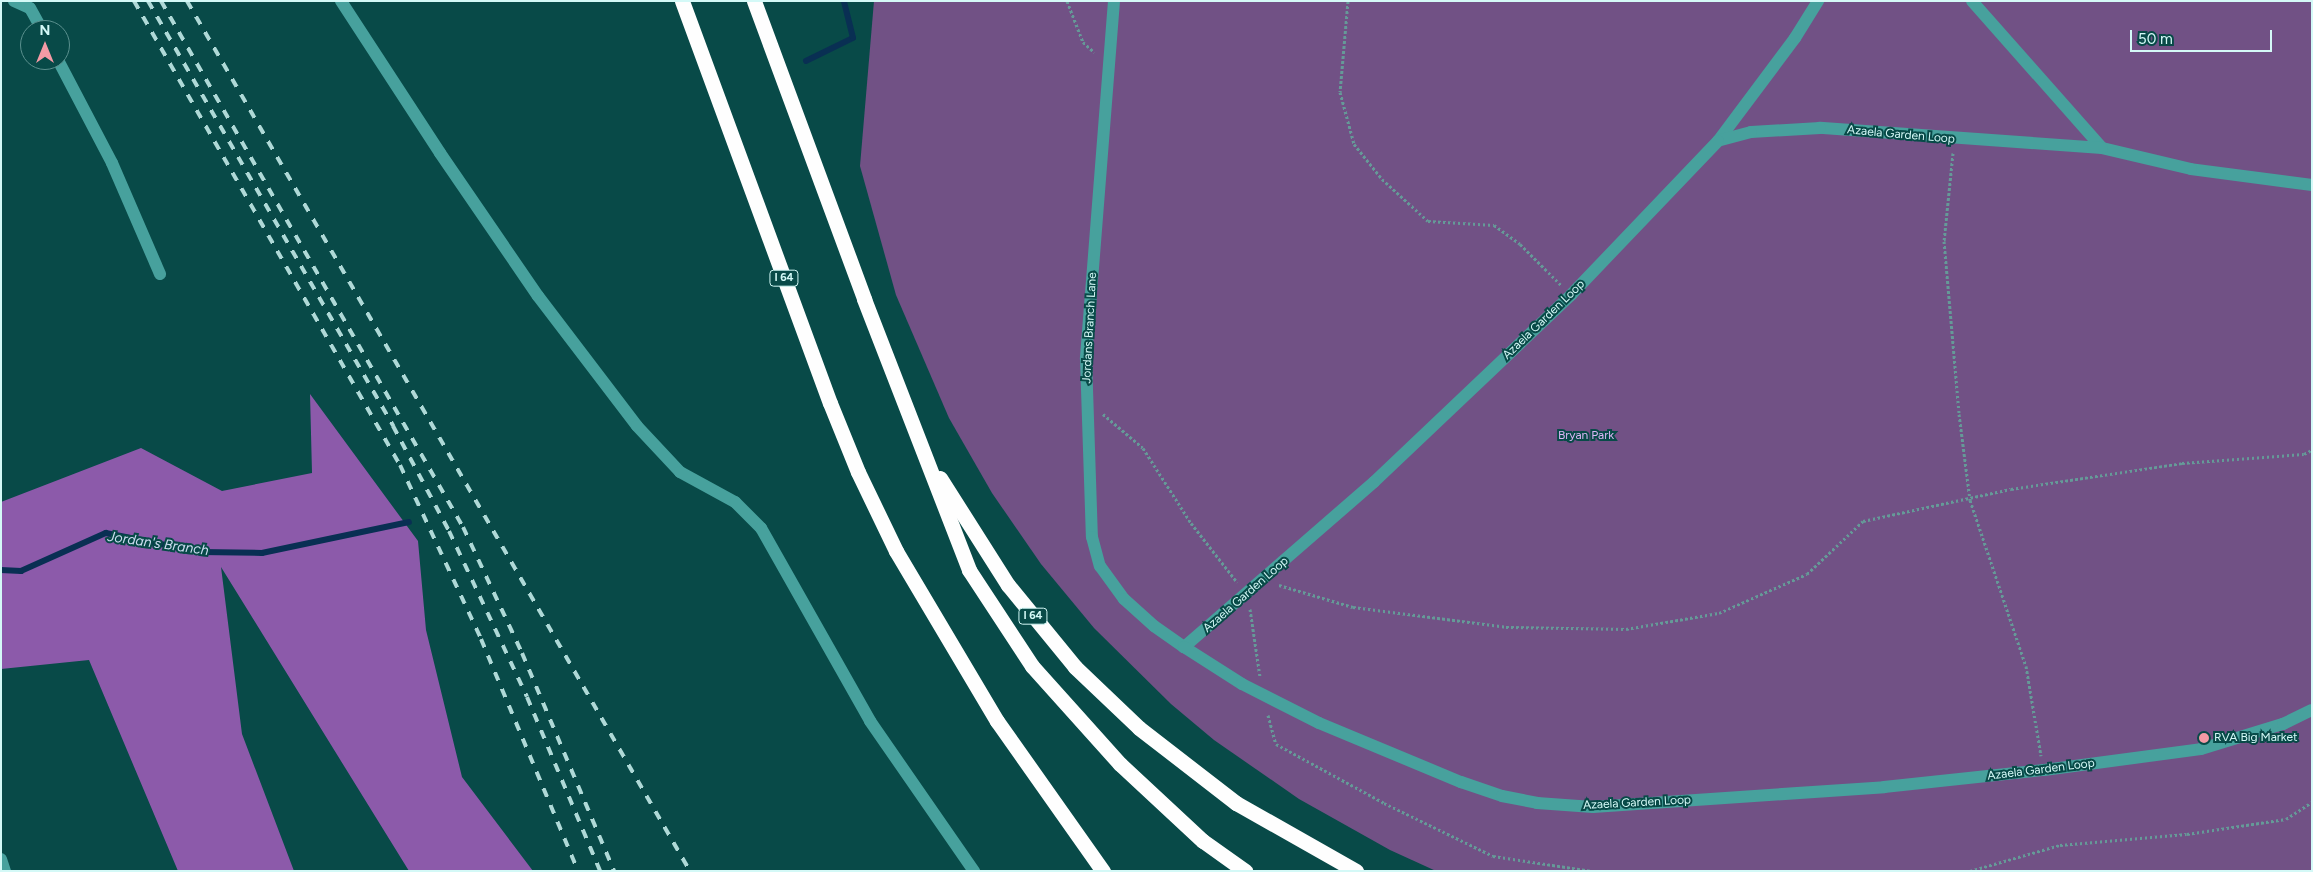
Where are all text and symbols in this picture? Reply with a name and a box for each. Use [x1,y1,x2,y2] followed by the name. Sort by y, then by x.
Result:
[20,20,70,70] north arrow
[2133,20,2276,52] scale bar
[40,22,50,39] text: N
[2138,30,2173,48] text: 50 m
[1846,123,1956,147] street label: Azaela Garden Loop
[769,270,799,286] road number: I 64
[1080,272,1100,384] street label: Jordans Branch Lane
[1500,277,1588,363] street label: Azaela Garden Loop
[1558,429,1614,443] park label: Bryan Park
[106,529,210,559] water label: Jordan's Branch
[1200,554,1292,636] street label: Azaela Garden Loop
[1018,608,1048,624] road number: I 64
[2214,731,2298,745] place label: RVA Big Market
[2198,732,2210,744] marker: RVA Big Market
[1986,756,2096,784] street label: Azaela Garden Loop
[1583,793,1691,813] street label: Azaela Garden Loop

